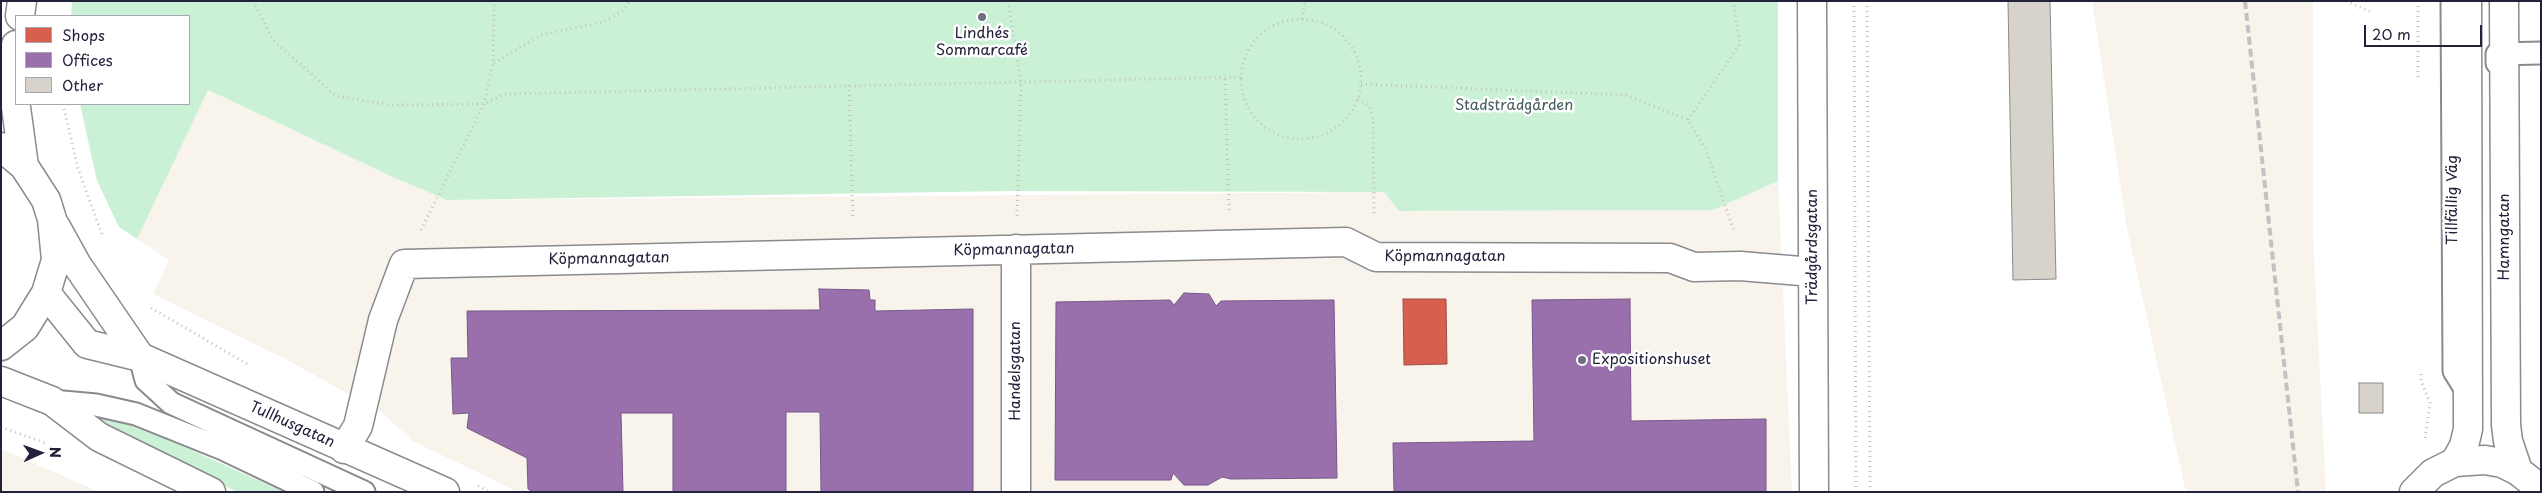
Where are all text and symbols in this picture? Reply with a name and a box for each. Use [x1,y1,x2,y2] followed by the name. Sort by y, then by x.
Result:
[976,11,988,23] marker: Lindhés Sommarcafé
[15,15,190,105] legend
[2367,15,2484,47] scale bar
[2372,22,2411,45] text: 20 m
[62,23,105,46] text: Shops
[936,25,1028,60] place label: Lindhés Sommarcafé
[62,48,113,71] text: Offices
[62,73,103,96] text: Other
[1455,97,1573,115] park label: Stadsträdgården
[2444,155,2462,245] street label: Tillfällig Väg
[1804,189,1822,305] street label: Trädgårdsgatan
[2496,194,2514,280] street label: Hamngatan
[953,240,1075,260] street label: Köpmannagatan
[1384,248,1506,266] street label: Köpmannagatan
[548,249,670,269] street label: Köpmannagatan
[1007,321,1025,421] street label: Handelsgatan
[1592,351,1711,369] place label: Expositionshuset
[1576,354,1588,366] marker: Expositionshuset
[247,398,337,452] street label: Tullhusgatan
[15,428,65,478] north arrow
[45,447,66,458] text: N

